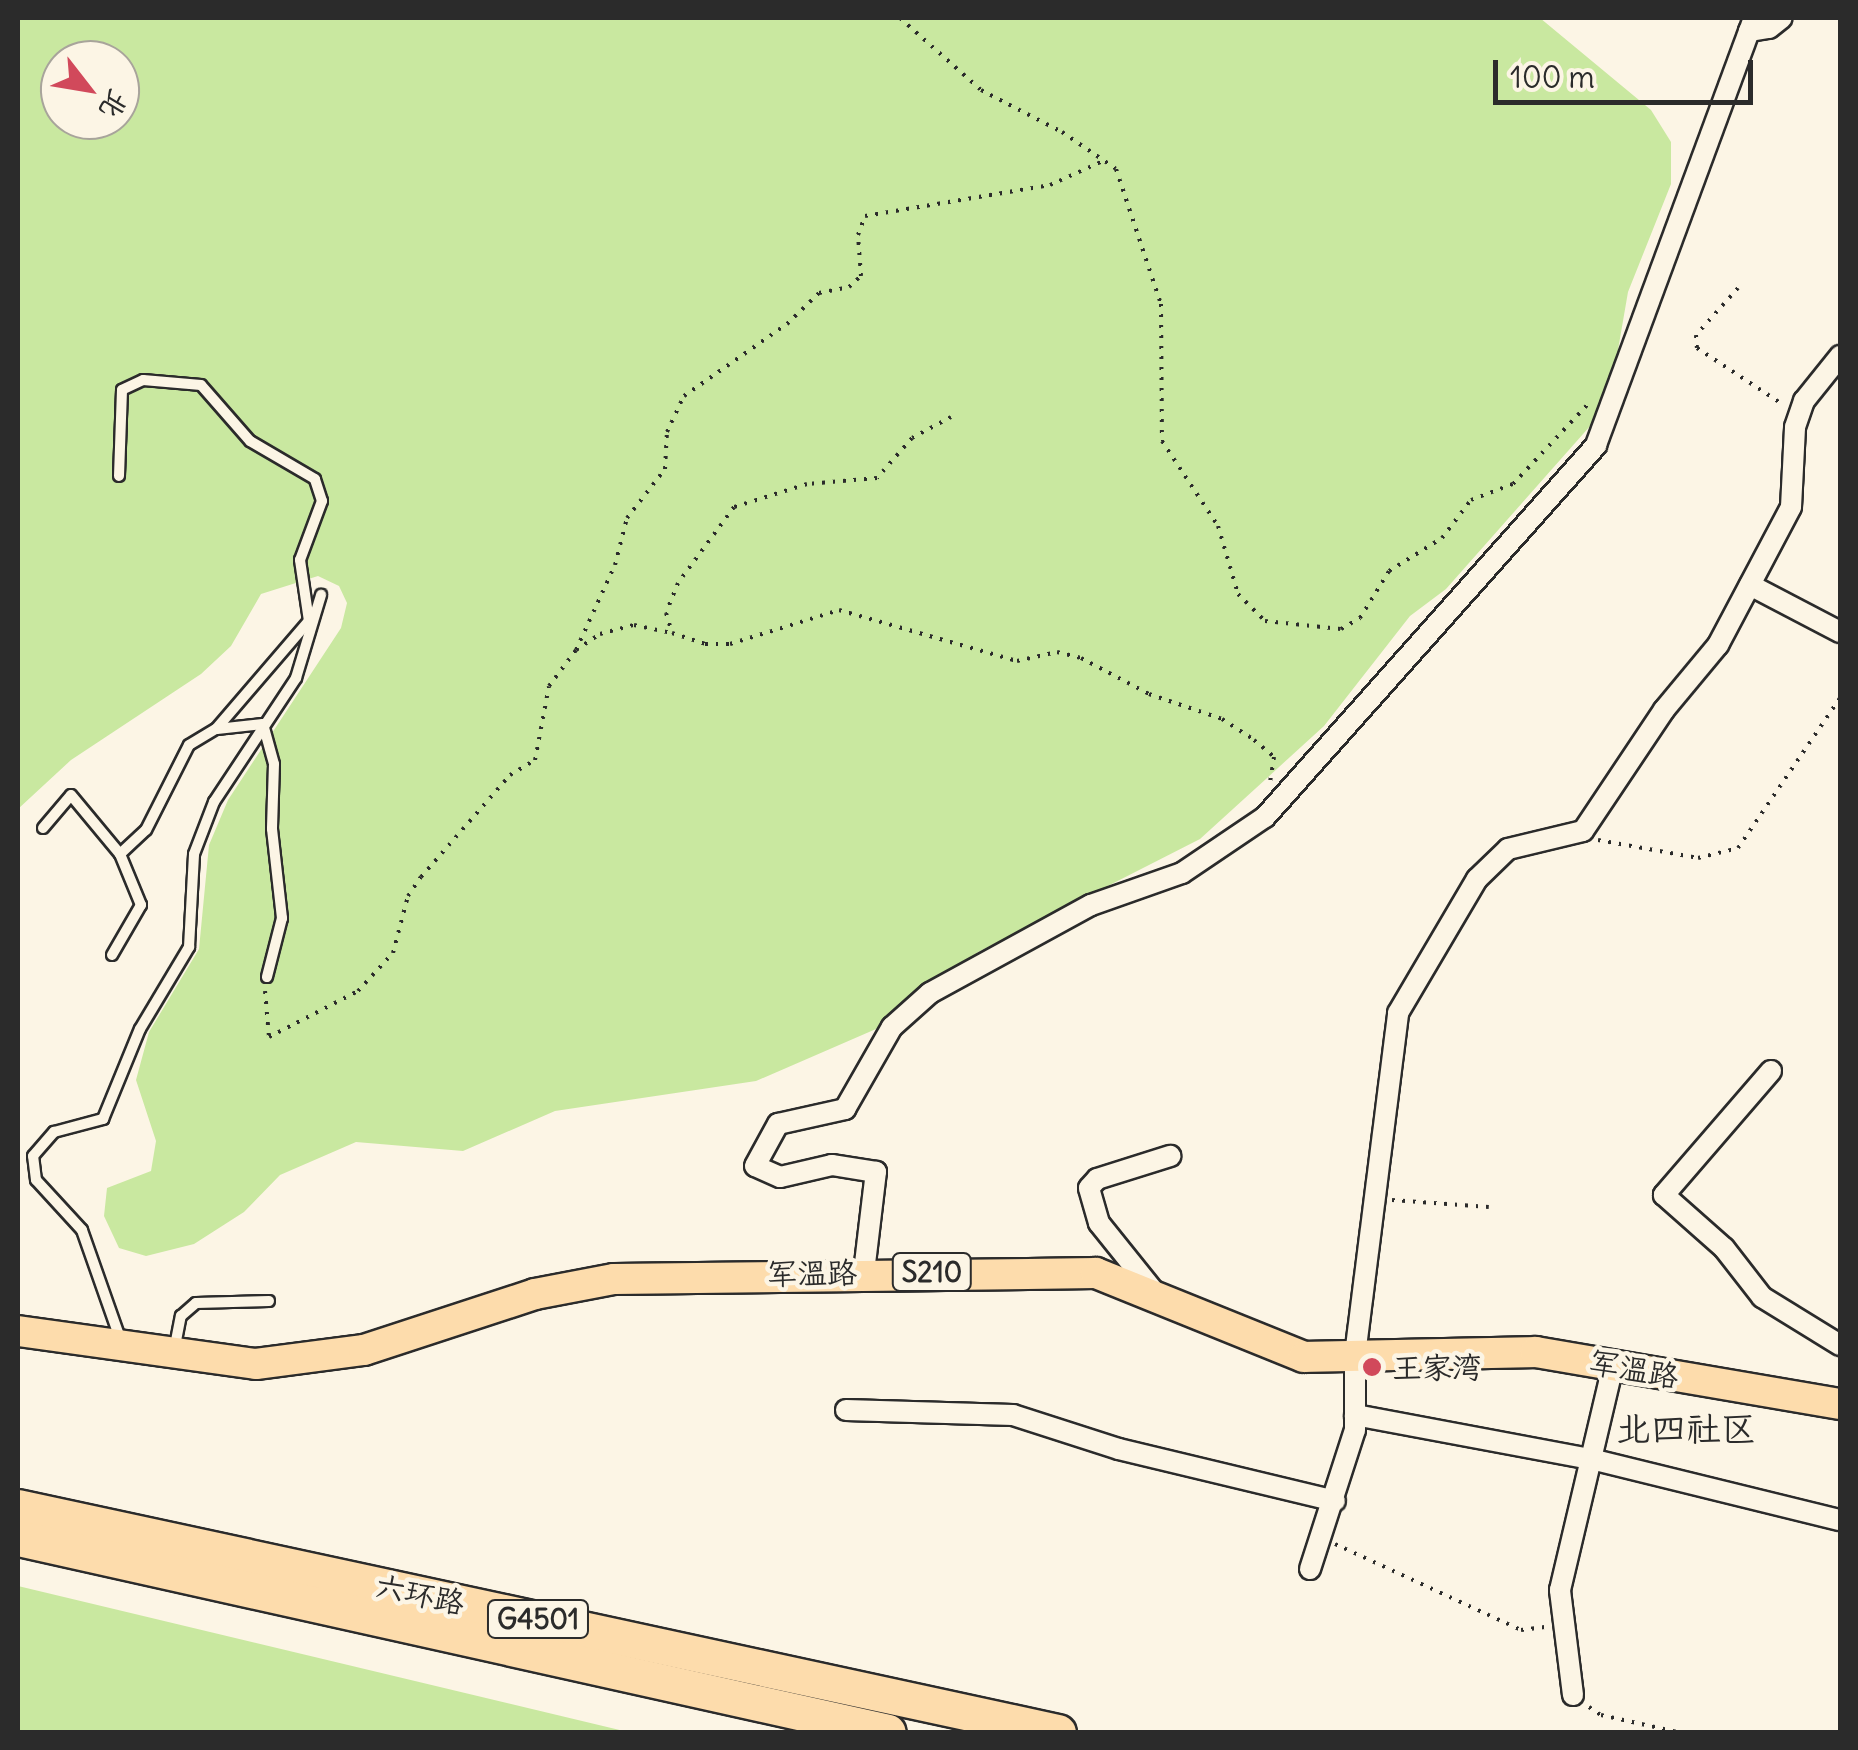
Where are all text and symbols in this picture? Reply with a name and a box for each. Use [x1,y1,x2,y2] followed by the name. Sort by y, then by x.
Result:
[40,40,140,140] north arrow
[1498,40,1758,102] scale bar
[1510,58,1595,96] text: 100 m
[91,83,137,126] text: 北
[890,1249,974,1295] road number: S210
[767,1254,857,1292] street label: 军温路
[1587,1343,1681,1395] street label: 军温路
[1392,1349,1482,1385] place label: 王家湾
[1361,1356,1383,1378] marker: 王家湾
[1616,1407,1756,1449] district label: 北四社区
[372,1567,468,1621] street label: 六环路
[486,1596,590,1642] road number: G4501

